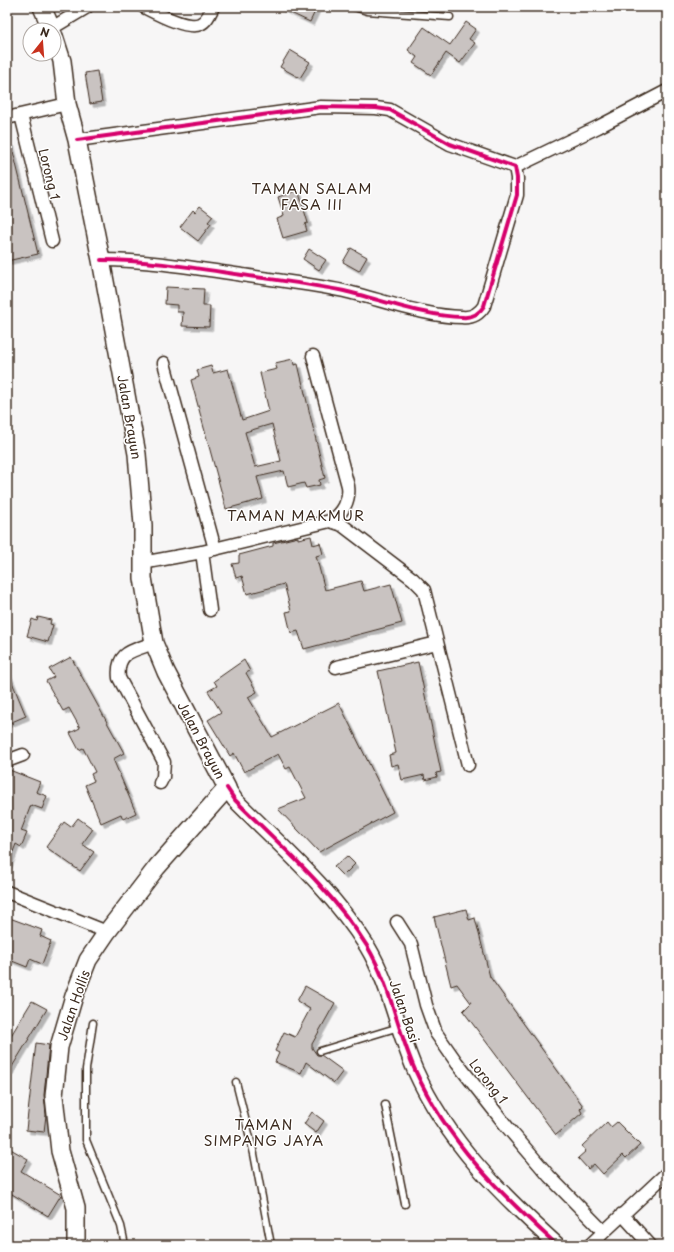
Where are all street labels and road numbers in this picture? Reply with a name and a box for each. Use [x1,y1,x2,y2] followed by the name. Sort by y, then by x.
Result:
[34,146,66,202] street label: Lorong 1
[113,373,147,461] street label: Jalan Brayun
[174,698,230,782] street label: Jalan Brayun
[52,967,94,1043] street label: Jalan Hollis
[385,977,425,1045] street label: Jalan Basi
[465,1055,513,1108] street label: Lorong 1

